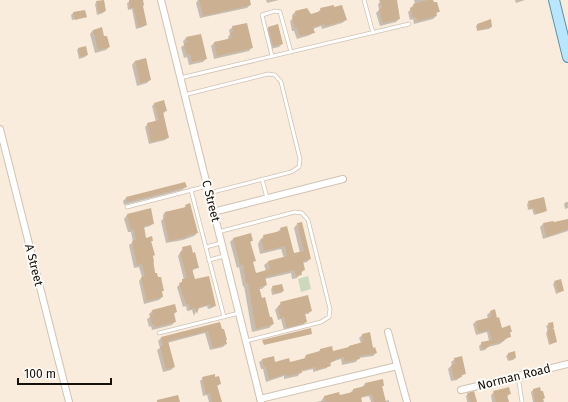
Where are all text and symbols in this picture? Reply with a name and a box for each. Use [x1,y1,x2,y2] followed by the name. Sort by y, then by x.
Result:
[199,179,223,224] street label: C Street
[22,243,46,288] street label: A Street
[18,360,111,386] scale bar
[476,361,552,393] street label: Norman Road
[24,367,56,381] text: 100 m

